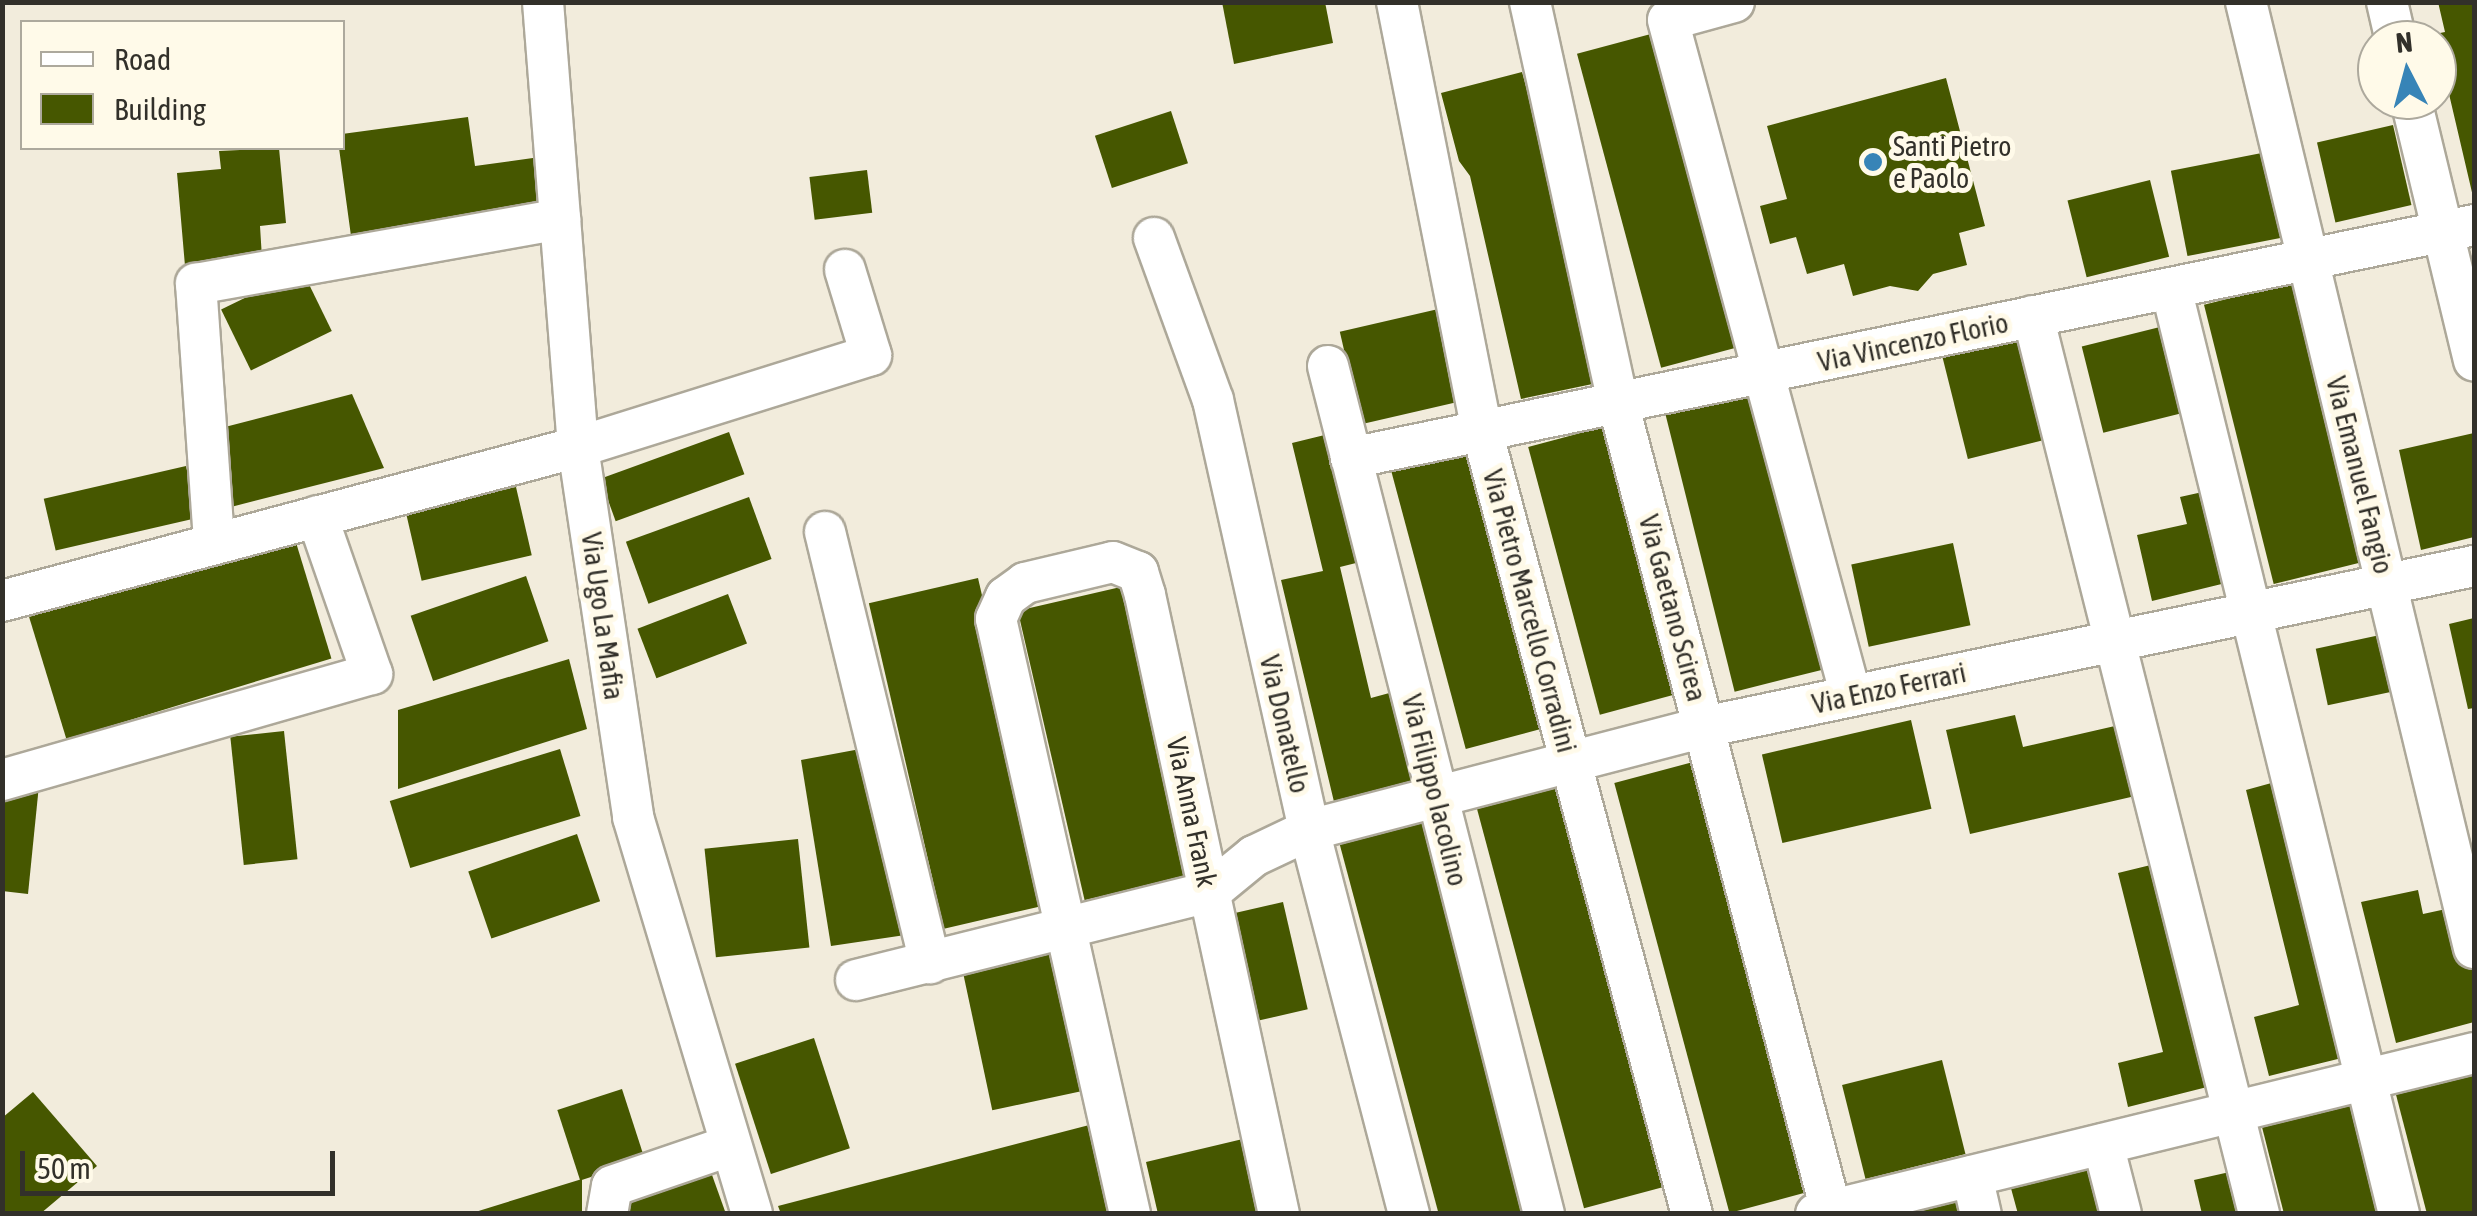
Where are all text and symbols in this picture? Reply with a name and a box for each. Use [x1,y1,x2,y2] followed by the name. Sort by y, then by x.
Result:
[20,20,345,150] legend
[2357,20,2457,120] north arrow
[2394,25,2414,59] text: N
[114,42,171,76] text: Road
[114,92,206,126] text: Building
[1893,129,2011,195] place label: Santi Pietro e Paolo
[1862,151,1884,173] marker: Santi Pietro e Paolo
[1815,305,2011,379] street label: Via Vincenzo Florio
[2319,373,2401,577] street label: Via Emanuel Fangio
[1476,466,1584,756] street label: Via Pietro Marcello Corradini
[1632,511,1714,705] street label: Via Gaetano Scirea
[575,530,631,702] street label: Via Ugo La Mafia
[1253,652,1317,796] street label: Via Donatello
[1809,655,1969,721] street label: Via Enzo Ferrari
[1395,691,1475,889] street label: Via Filippo Iacolino
[1160,734,1224,890] street label: Via Anna Frank
[25,1131,340,1193] scale bar
[37,1151,91,1185] text: 50 m

